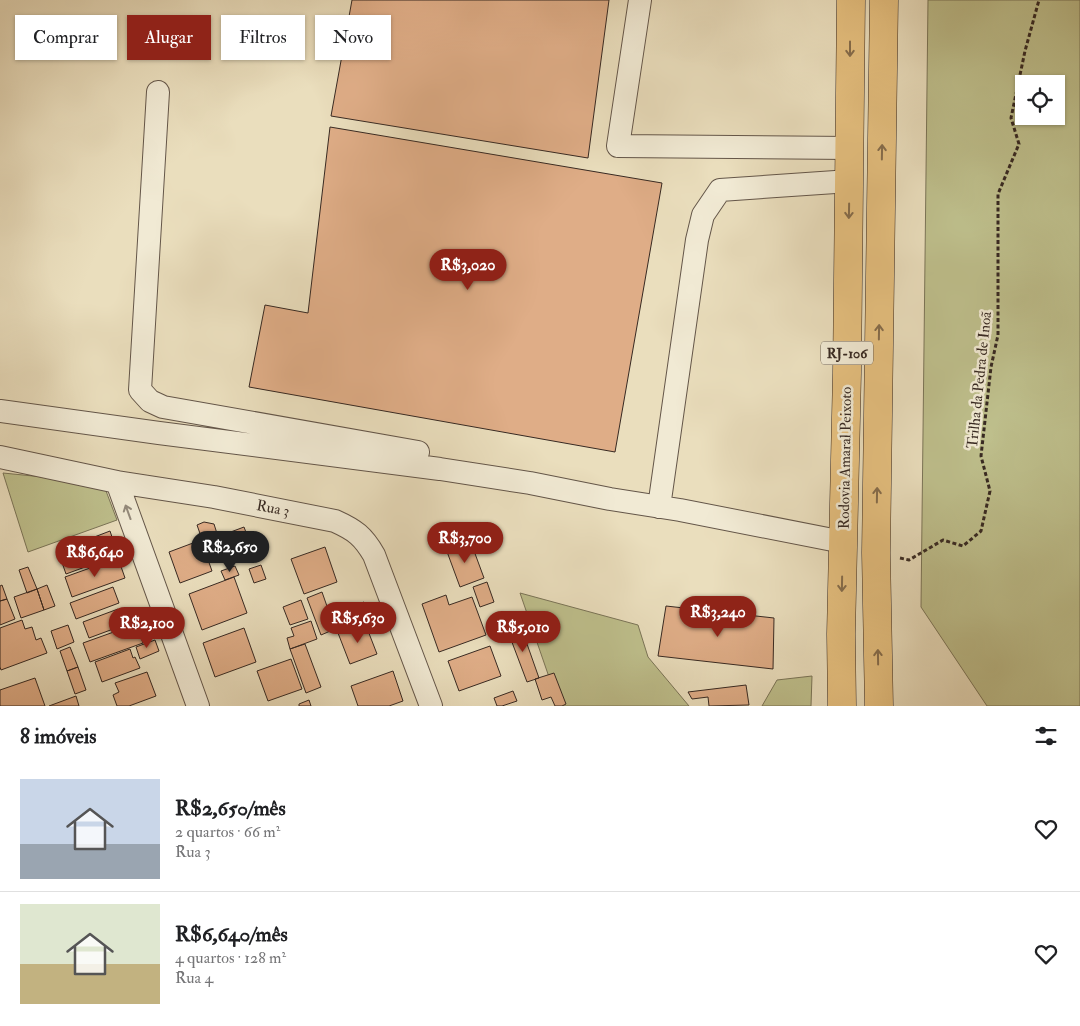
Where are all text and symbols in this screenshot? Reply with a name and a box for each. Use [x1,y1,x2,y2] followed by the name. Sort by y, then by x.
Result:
[15,15,117,60] chip: Comprar
[127,15,211,60] chip: Alugar
[221,15,305,60] chip: Filtros
[315,15,391,60] chip: Novo
[845,40,855,56] one-way arrow
[1015,75,1065,125] map controls
[1015,75,1065,125] button: locate
[877,145,887,161] one-way arrow
[844,202,854,219] one-way arrow
[422,248,514,291] pin: R$3,020
[441,255,495,275] text: R$3,020
[963,310,996,450] street label: Trilha da Pedra de Inoã
[874,325,884,341] one-way arrow
[821,342,873,364] road number: RJ-106
[835,387,856,529] street label: Rodovia Amaral Peixoto
[872,487,882,504] one-way arrow
[255,496,291,521] street label: Rua 3
[123,505,132,520] one-way arrow
[419,522,511,564] pin: R$3,700
[438,528,492,548] text: R$3,700
[184,530,276,573] pin: R$2,650
[49,536,141,578] pin: R$6,640
[202,537,258,557] text: R$2,650
[66,542,124,562] text: R$6,640
[837,575,847,591] one-way arrow
[672,596,764,638] pin: R$3,240
[312,602,404,644] pin: R$5,630
[690,602,746,622] text: R$3,240
[101,606,193,649] pin: R$2,100
[331,608,385,628] text: R$5,630
[477,610,569,653] pin: R$5,010
[120,613,174,633] text: R$2,100
[496,617,550,637] text: R$5,010
[873,650,883,666] one-way arrow
[1032,722,1060,750] icon: filters
[20,723,96,750] text: 8 imóveis
[175,795,286,822] text: R$2,650/mês
[60,799,120,859] icon: home
[1032,815,1060,843] icon: heart
[175,822,280,842] text: 2 quartos · 66 m²
[175,842,211,862] text: Rua 3
[175,921,288,948] text: R$6,640/mês
[60,924,120,984] icon: home
[1032,940,1060,968] icon: heart
[175,948,286,968] text: 4 quartos · 128 m²
[175,968,213,988] text: Rua 4

